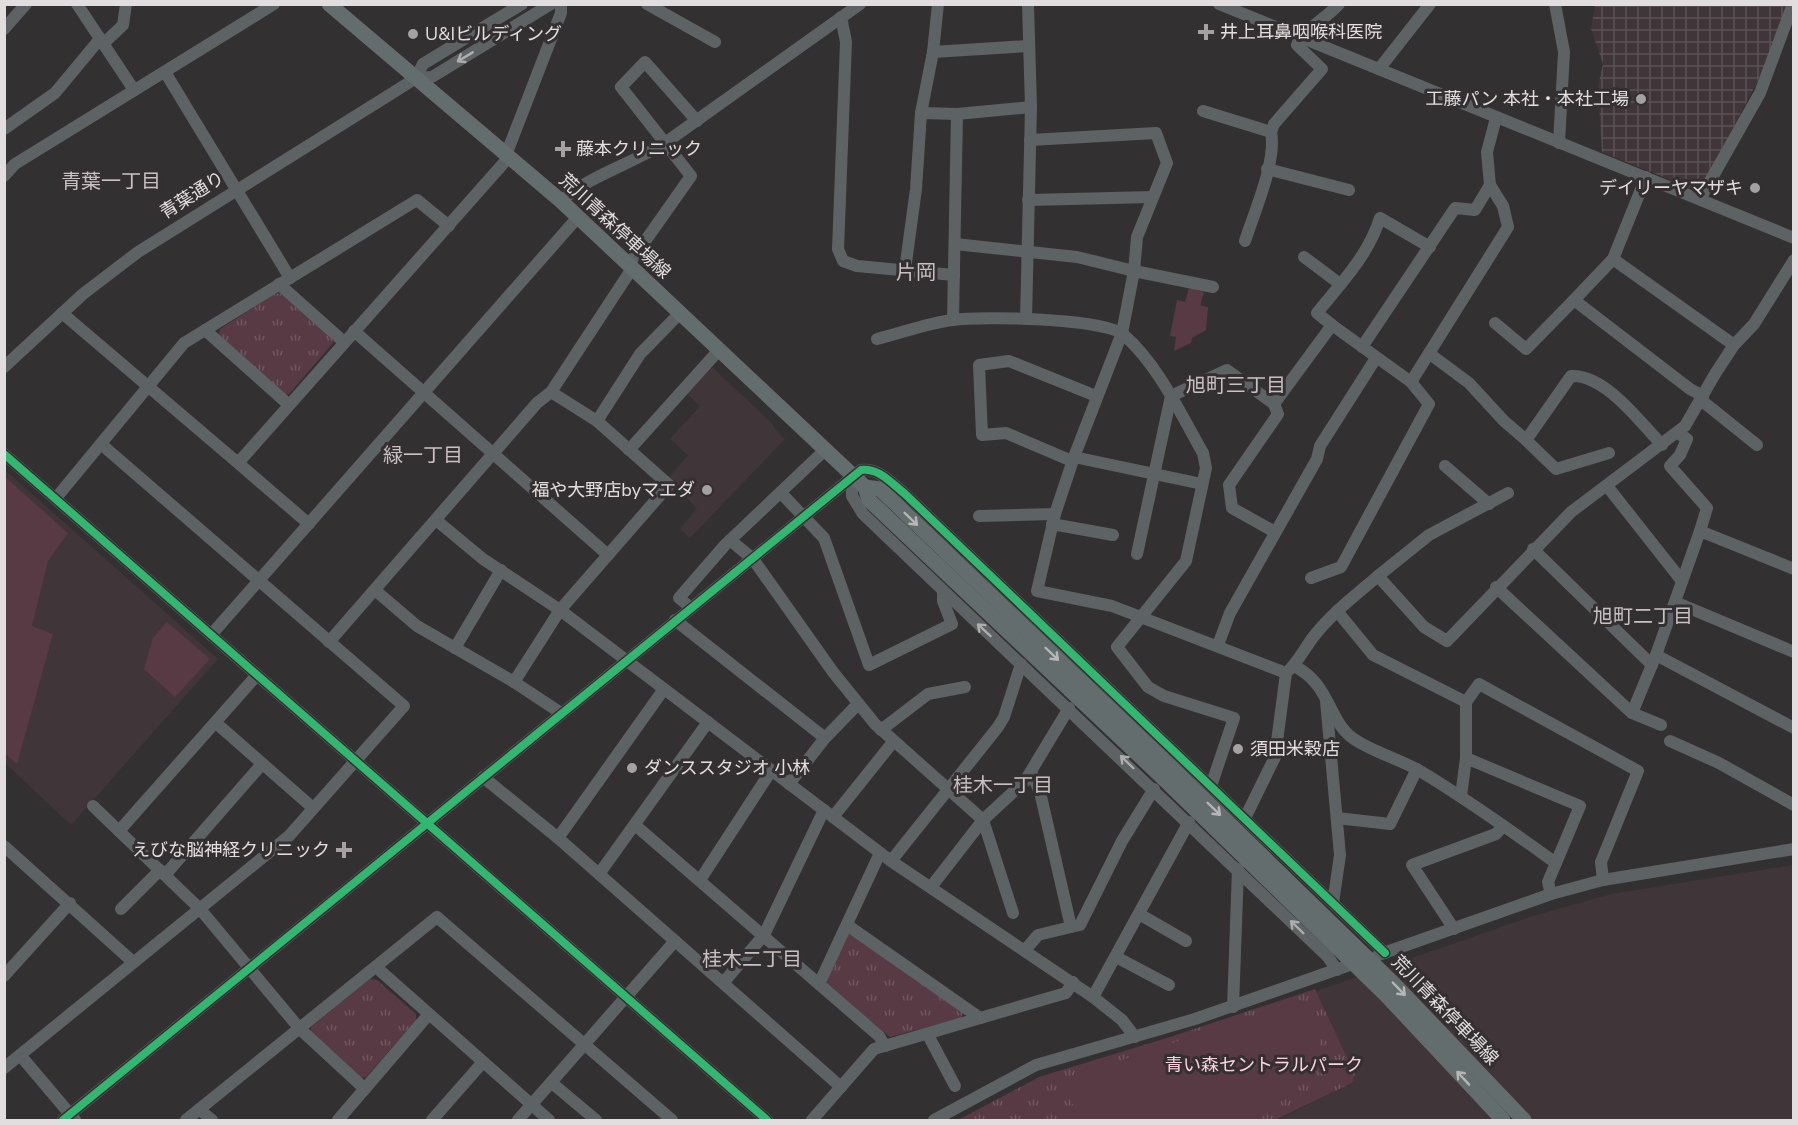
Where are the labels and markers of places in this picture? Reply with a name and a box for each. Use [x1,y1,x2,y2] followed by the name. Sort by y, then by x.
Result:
[1220,20,1382,44] place label: 井上耳鼻咽喉科医院
[425,22,562,46] place label: U&Iビルディング
[1197,23,1215,41] marker: 井上耳鼻咽喉科医院
[406,27,420,41] marker: U&Iビルディング
[1425,87,1629,111] place label: 工藤パン 本社・本社工場
[1634,92,1648,106] marker: 工藤パン 本社・本社工場
[576,137,702,161] place label: 藤本クリニック
[554,140,572,158] marker: 藤本クリニック
[1599,176,1743,200] place label: デイリーヤマザキ
[1748,181,1762,195] marker: デイリーヤマザキ
[531,478,695,502] place label: 福や大野店byマエダ
[700,483,714,497] marker: 福や大野店byマエダ
[1250,737,1340,761] place label: 須田米穀店
[1231,742,1245,756] marker: 須田米穀店
[644,756,810,780] place label: ダンススタジオ 小林
[625,761,639,775] marker: ダンススタジオ 小林
[132,838,330,862] place label: えびな脳神経クリニック
[335,841,353,859] marker: えびな脳神経クリニック

